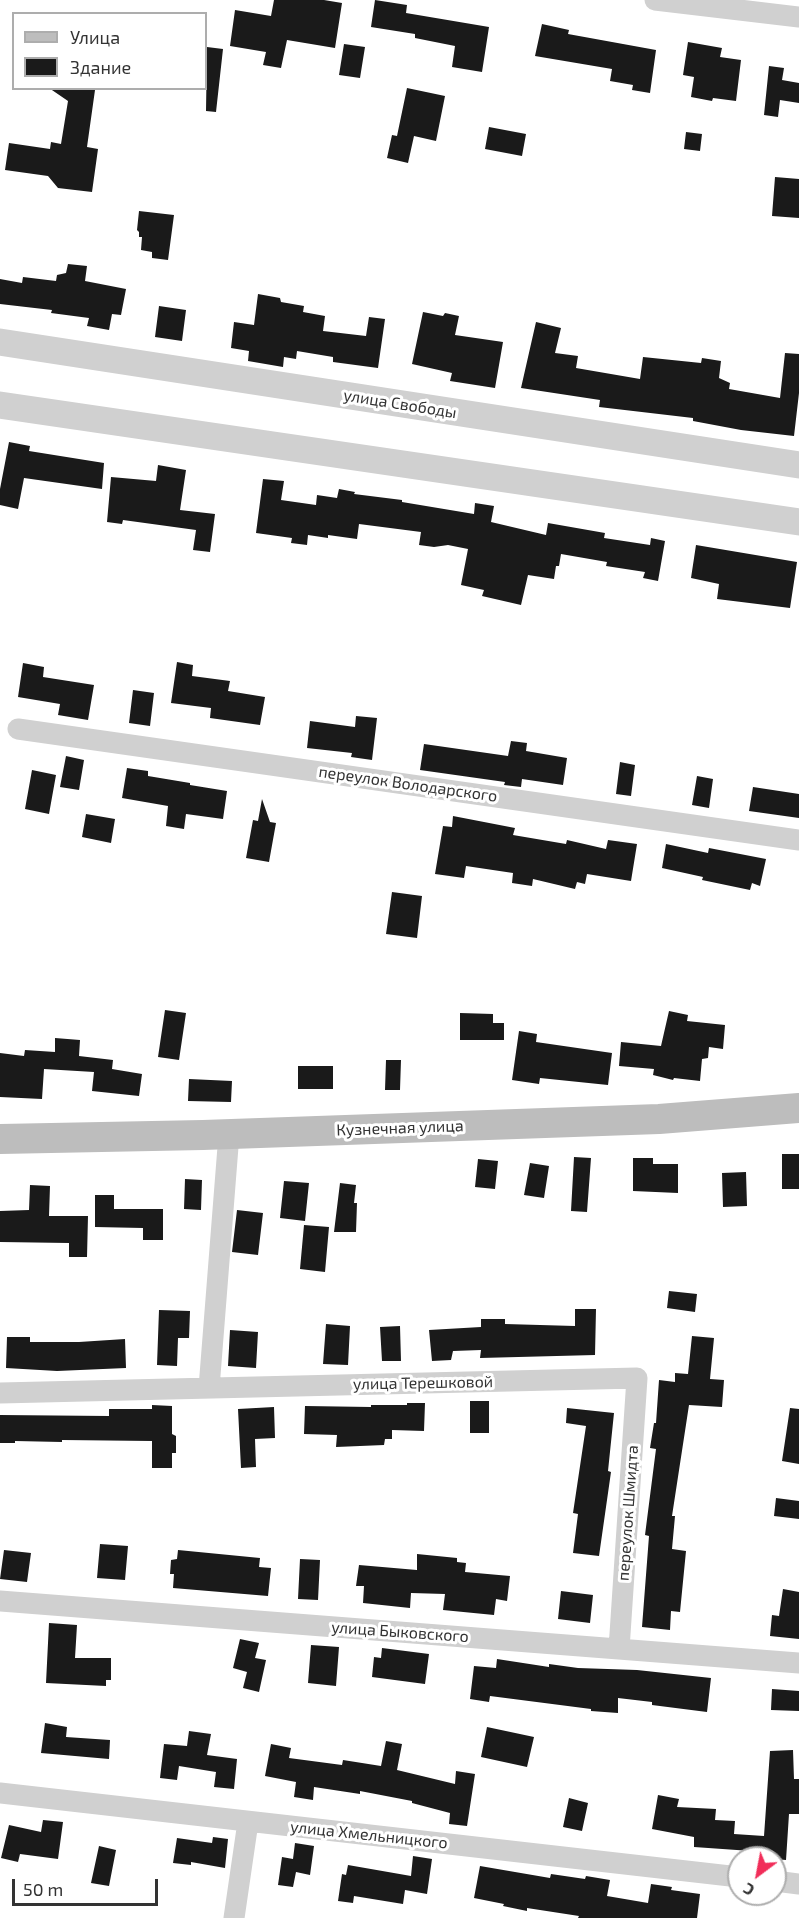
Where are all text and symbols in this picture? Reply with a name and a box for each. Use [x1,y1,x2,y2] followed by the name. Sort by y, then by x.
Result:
[12,12,207,90] legend
[70,26,120,48] text: Улица
[70,56,131,78] text: Здание
[342,386,458,422] street label: улица Свободы
[317,762,499,806] street label: переулок Володарского
[336,1116,464,1140] street label: Кузнечная улица
[353,1372,493,1394] street label: улица Терешковой
[614,1444,642,1582] street label: переулок Шмидта
[331,1618,469,1646] street label: улица Быковского
[289,1817,449,1853] street label: улица Хмельницкого
[727,1846,787,1906] north arrow
[15,1867,160,1905] scale bar
[23,1878,63,1900] text: 50 m
[739,1879,757,1901] text: С

